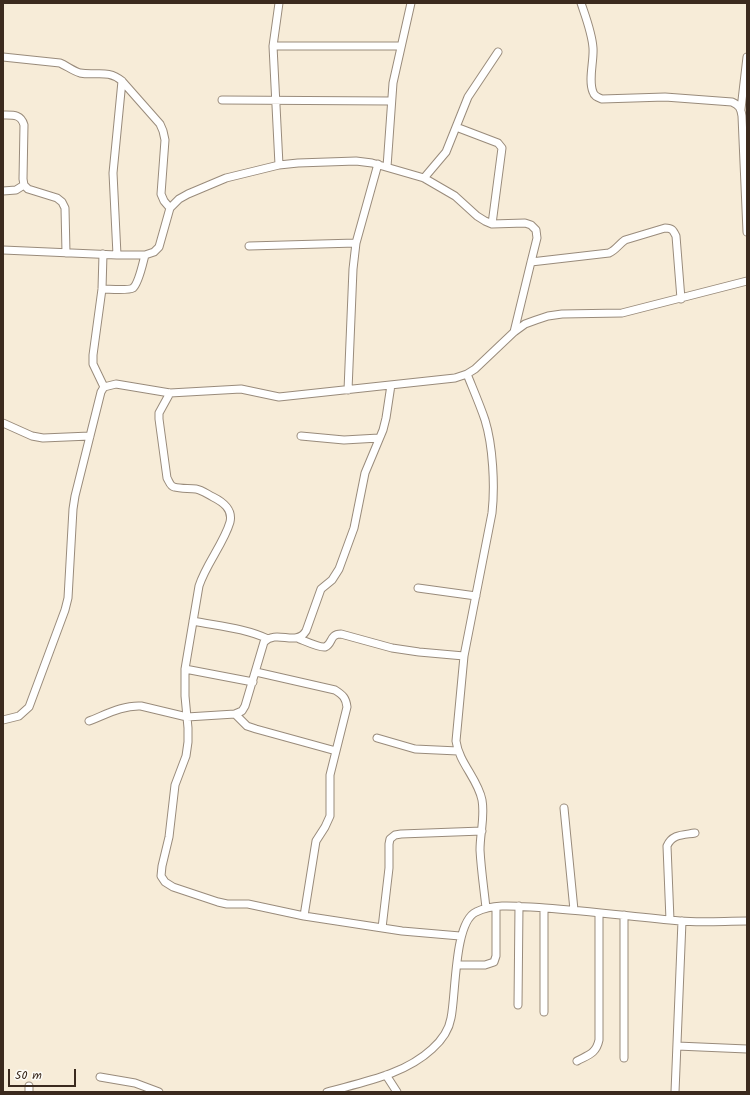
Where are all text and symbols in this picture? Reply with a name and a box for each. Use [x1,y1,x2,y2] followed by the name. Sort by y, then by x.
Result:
[10,1061,78,1087] scale bar
[15,1066,42,1085] text: 50 m

